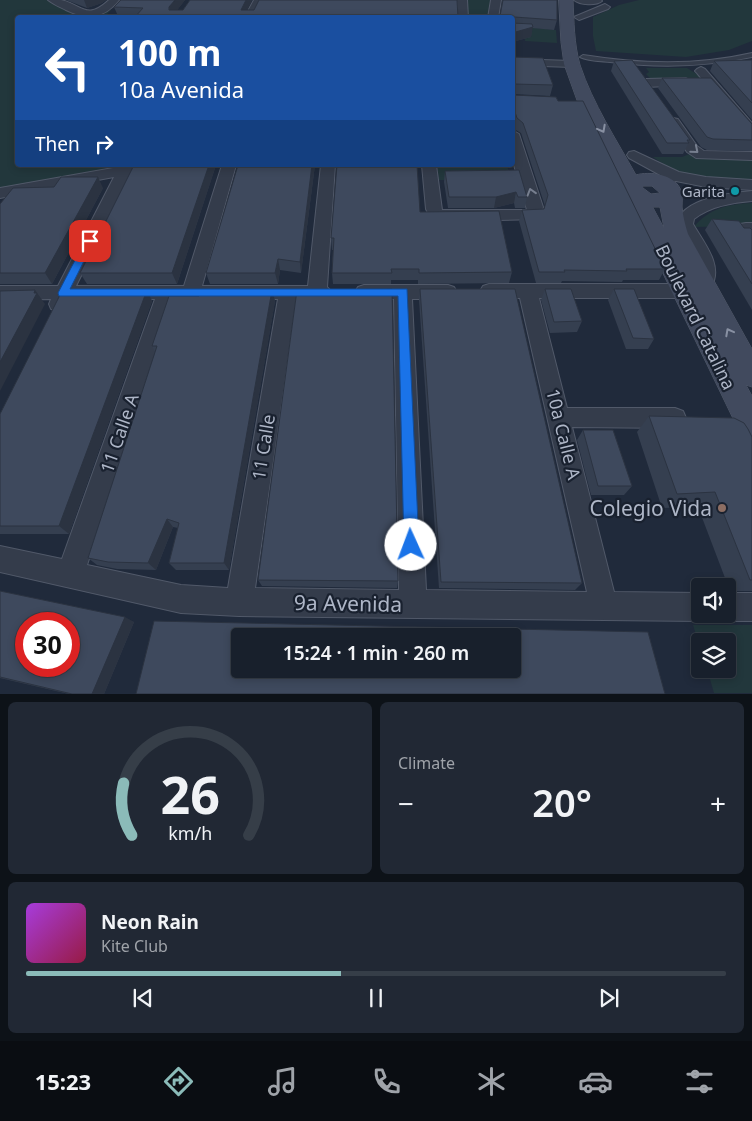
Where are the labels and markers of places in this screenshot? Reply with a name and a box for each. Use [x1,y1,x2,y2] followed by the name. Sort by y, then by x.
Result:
[682,181,725,201] place label: Garita
[729,185,741,197] marker: Garita
[69,220,111,262] pin
[590,494,712,522] place label: Colegio Vida
[716,502,728,514] marker: Colegio Vida

